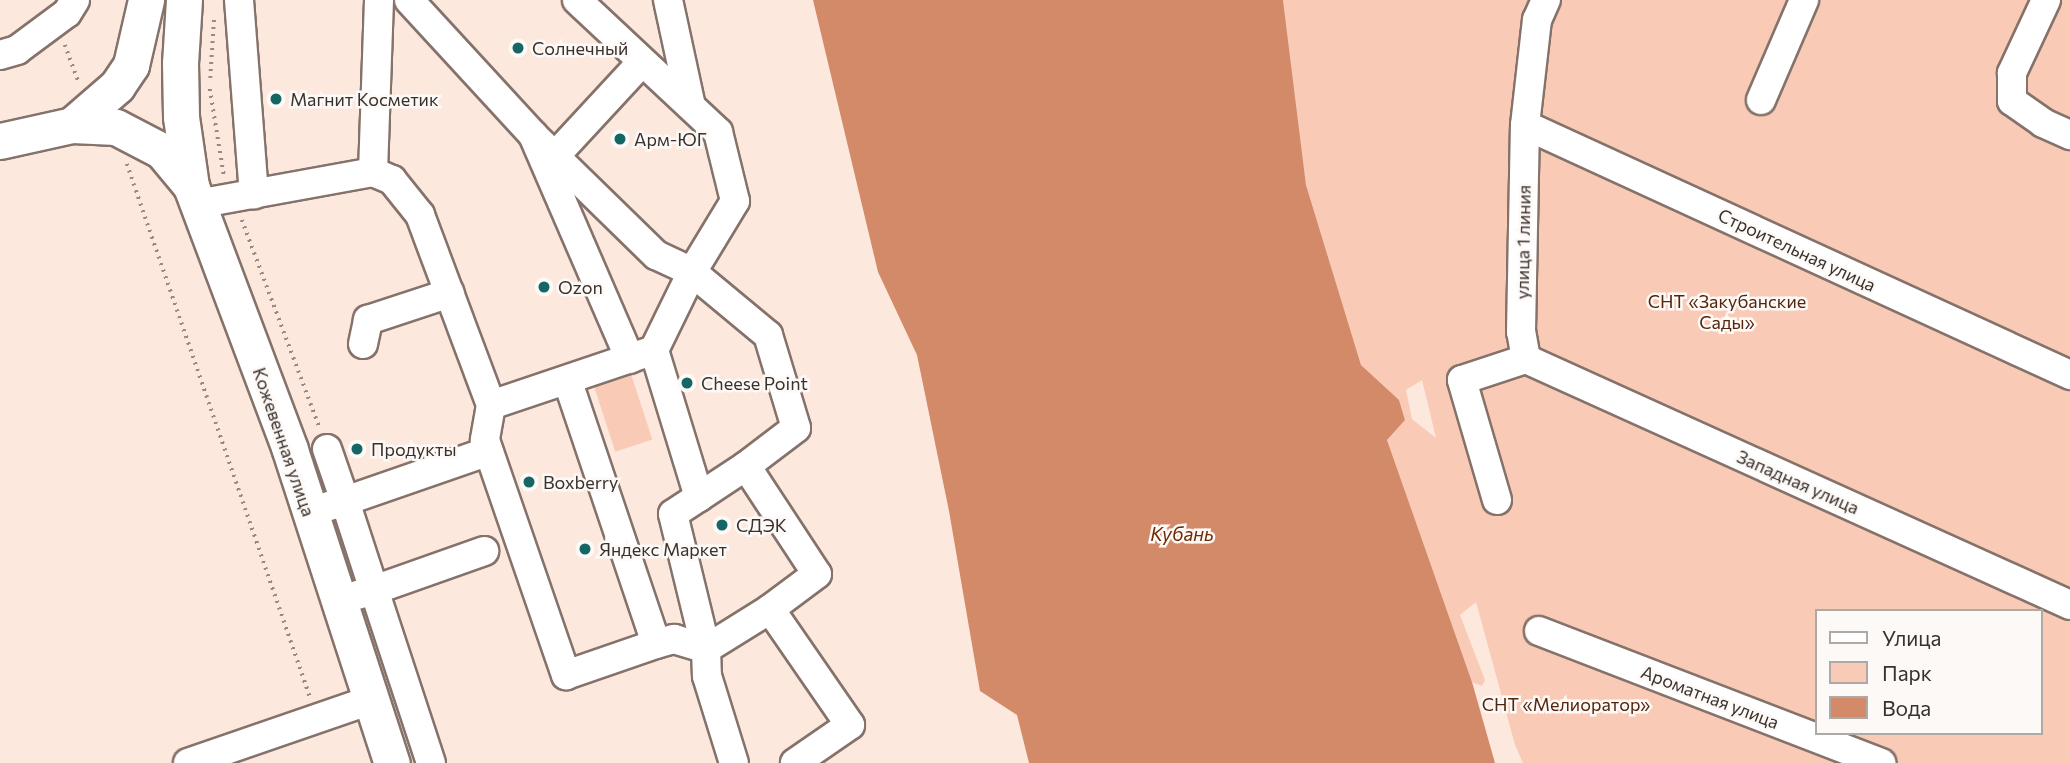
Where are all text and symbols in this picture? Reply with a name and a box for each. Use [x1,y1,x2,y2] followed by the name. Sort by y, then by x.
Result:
[532,37,628,59] place label: Солнечный
[510,40,526,56] marker: Солнечный
[290,88,439,110] place label: Магнит Косметик
[268,91,284,107] marker: Магнит Косметик
[634,128,707,150] place label: Арм-ЮГ
[612,131,628,147] marker: Арм-ЮГ
[1511,185,1535,299] street label: улица 1 линия
[1715,204,1879,296] street label: Строительная улица
[558,276,603,298] place label: Ozon
[536,279,552,295] marker: Ozon
[1648,291,1806,334] park label: СНТ «Закубанские Сады»
[248,365,320,519] street label: Кожевенная улица
[701,372,808,394] place label: Cheese Point
[679,375,695,391] marker: Cheese Point
[371,438,456,460] place label: Продукты
[349,441,365,457] marker: Продукты
[1734,445,1862,519] street label: Западная улица
[543,471,618,493] place label: Boxberry
[521,474,537,490] marker: Boxberry
[736,514,787,536] place label: СДЭК
[714,517,730,533] marker: СДЭК
[1150,523,1214,545] water label: Кубань
[599,538,727,560] place label: Яндекс Маркет
[577,541,593,557] marker: Яндекс Маркет
[1814,609,2042,735] legend
[1882,625,1941,650] text: Улица
[1882,660,1932,685] text: Парк
[1638,661,1782,733] street label: Ароматная улица
[1482,693,1650,715] park label: СНТ «Мелиоратор»
[1882,695,1931,720] text: Вода

